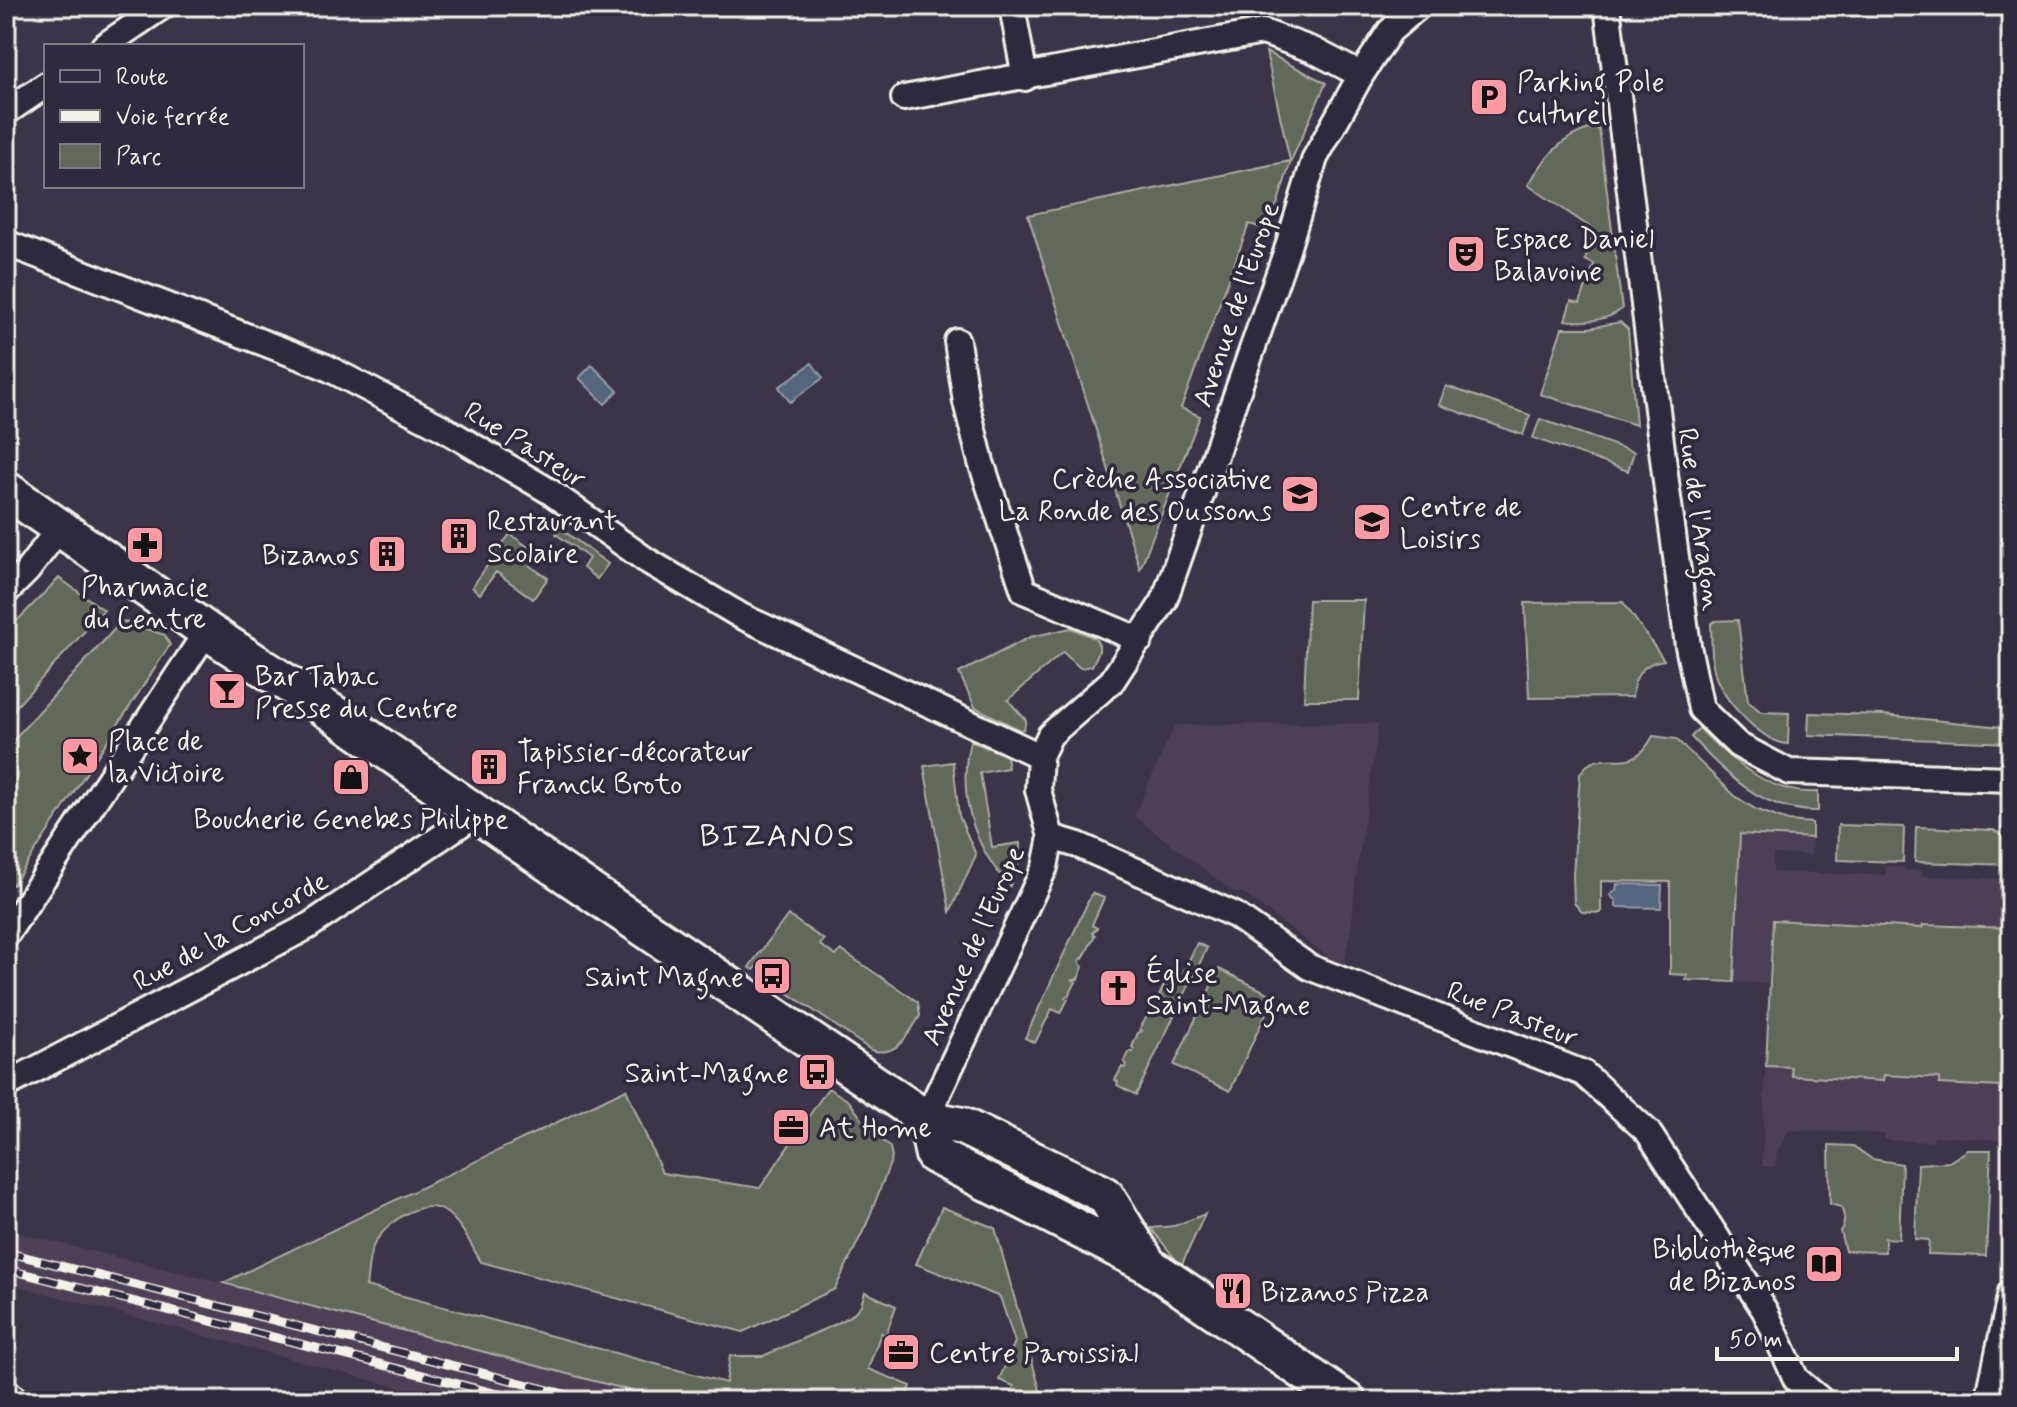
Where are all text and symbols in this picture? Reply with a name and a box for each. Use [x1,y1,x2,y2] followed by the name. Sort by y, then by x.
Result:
[44,44,304,188] legend
[116,62,168,93] text: Route
[1517,65,1665,134] place label: Parking Pole culturel
[1468,76,1510,118] parking icon: Parking Pole culturel
[116,102,230,133] text: Voie ferrée
[116,142,161,173] text: Parc
[1185,197,1290,412] street label: Avenue de l'Europe
[1494,222,1654,291] place label: Espace Daniel Balavoine
[1445,233,1487,275] theatre icon: Espace Daniel Balavoine
[456,394,593,498] street label: Rue Pasteur
[1664,426,1730,614] street label: Rue de l'Aragon
[998,462,1272,531] place label: Crèche Associative La Ronde des Oussons
[1279,473,1321,515] school or university icon: Crèche Associative La Ronde des Oussons
[1400,490,1522,559] place label: Centre de Loisirs
[1351,501,1393,543] school or university icon: Centre de Loisirs
[487,504,617,573] place label: Restaurant Scolaire
[438,515,480,557] building icon: Restaurant Scolaire
[124,524,166,566] pharmacy icon: Pharmacie du Centre
[366,533,408,575] building icon: Bizanos
[262,538,359,575] place label: Bizanos
[81,570,209,639] place label: Pharmacie du Centre
[255,659,458,728] place label: Bar Tabac Presse du Centre
[206,670,248,712] bar icon: Bar Tabac Presse du Centre
[108,724,224,793] place label: Place de la Victoire
[59,735,101,777] place icon: Place de la Victoire
[517,735,753,804] place label: Tapissier-décorateur Franck Broto
[468,746,510,788] building icon: Tapissier-décorateur Franck Broto
[330,756,372,798] shop icon: Boucherie Genebes Philippe
[193,802,509,839] place label: Boucherie Genebes Philippe
[700,816,856,858] district label: BIZANOS
[914,840,1035,1052] street label: Avenue de l'Europe
[127,863,335,1001] street label: Rue de la Concorde
[1146,954,1310,1028] place label: Église Saint-Magne
[751,955,793,997] bus stop icon: Saint Magne
[585,960,744,1000] place label: Saint Magne
[1097,967,1139,1009] church icon: Église Saint-Magne
[1441,973,1583,1057] street label: Rue Pasteur
[796,1051,838,1093] bus stop icon: Saint-Magne
[625,1056,789,1096] place label: Saint-Magne
[770,1106,812,1148] office icon: At Home
[819,1111,932,1148] place label: At Home
[1652,1232,1796,1301] place label: Bibliothèque de Bizanos
[1803,1243,1845,1285] library icon: Bibliothèque de Bizanos
[1212,1270,1254,1312] restaurant icon: Bizanos Pizza
[1261,1275,1429,1312] place label: Bizanos Pizza
[1717,1311,1957,1361] scale bar
[1729,1325,1783,1356] text: 50 m
[880,1331,922,1373] office icon: Centre Paroissial
[929,1336,1139,1373] place label: Centre Paroissial

